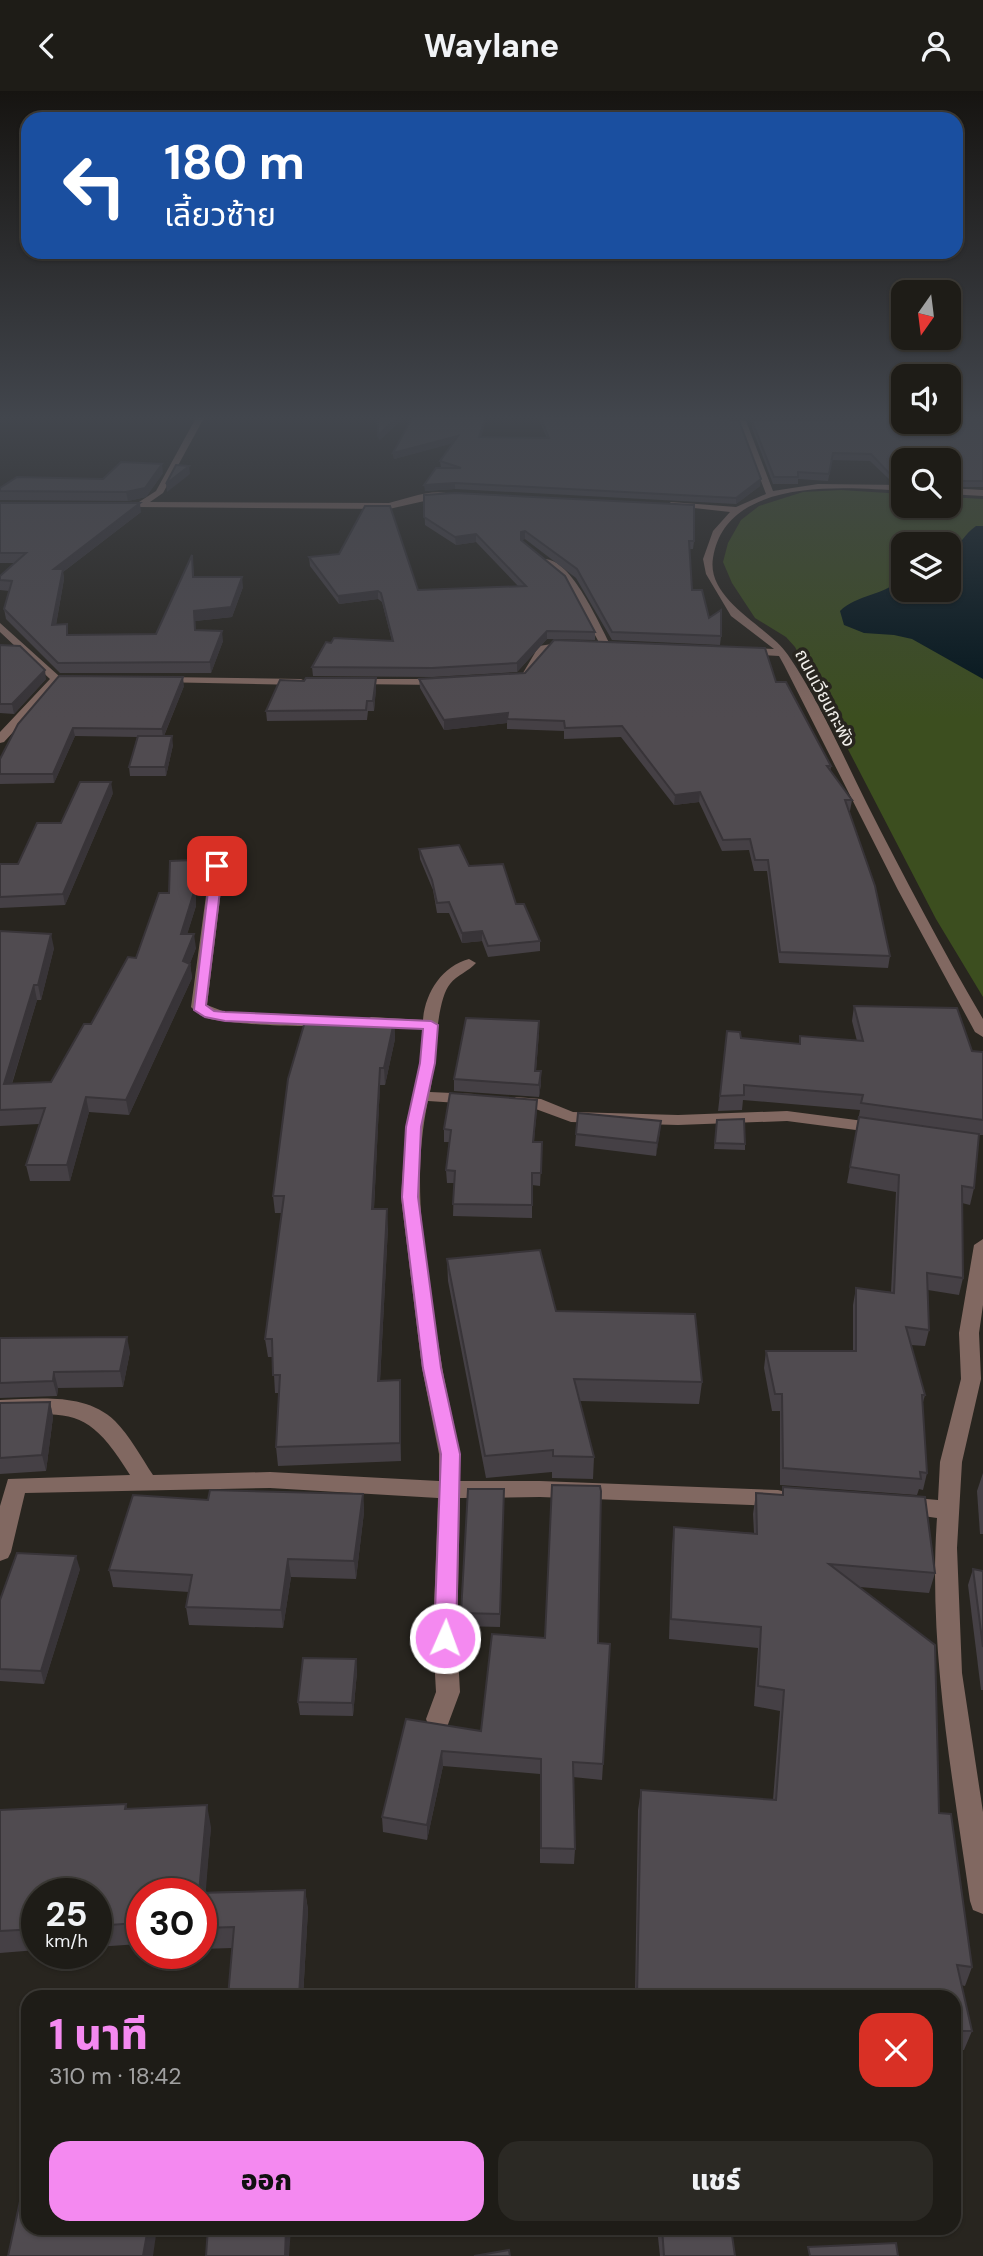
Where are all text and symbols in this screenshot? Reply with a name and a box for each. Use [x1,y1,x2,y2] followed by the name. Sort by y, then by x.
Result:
[424,25,559,67] text: Waylane
[28,27,66,65] icon: back
[917,27,955,65] icon: person
[164,130,305,194] text: 180 m
[49,140,140,231] icon: left
[164,194,276,236] text: เลี้ยวซ้าย
[891,280,961,350] north arrow
[891,280,961,602] map controls
[891,364,961,434] button: sound
[891,448,961,518] button: search
[891,532,961,602] button: layers
[789,645,861,751] street label: ถนนเวียนกะพัง
[187,836,247,896] pin
[198,847,236,885] icon: arrive
[408,1601,482,1675] position arrow
[126,1878,217,1969] speed limit sign: 30
[46,1891,87,1937] text: 25
[45,1929,88,1953] text: km/h
[49,2007,148,2062] text: 1 นาที
[859,2013,933,2087] button: close
[49,2061,182,2091] text: 310 m · 18:42
[49,2141,484,2221] button: ออก
[498,2141,933,2221] button: แชร์

